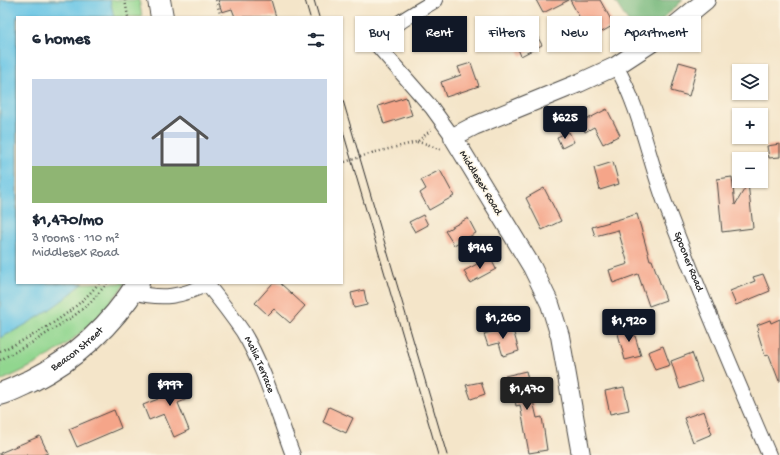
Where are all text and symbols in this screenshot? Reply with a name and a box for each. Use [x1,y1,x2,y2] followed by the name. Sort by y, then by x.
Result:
[355,16,404,52] chip: Buy
[412,16,467,52] chip: Rent
[475,16,539,52] chip: Filters
[547,16,602,52] chip: New
[610,16,701,52] chip: Apartment
[305,29,327,51] icon: filters
[32,30,90,50] text: 6 homes
[732,64,768,188] map controls
[732,64,768,100] button: layers
[144,105,216,177] icon: home
[541,106,589,140] pin: $625
[732,108,768,144] button: +
[552,111,578,126] text: $625
[456,149,505,219] street label: Middlesex Road
[732,152,768,188] button: −
[32,211,103,231] text: $1,470/mo
[671,230,706,295] street label: Spooner Road
[32,231,120,246] text: 3 rooms · 110 m²
[456,236,504,270] pin: $946
[467,241,493,256] text: $946
[32,246,118,261] text: Middlesex Road
[470,306,536,340] pin: $1,260
[596,309,662,343] pin: $1,920
[485,311,521,326] text: $1,260
[611,314,647,329] text: $1,920
[48,324,107,375] street label: Beacon Street
[241,334,276,395] street label: Malia Terrace
[146,373,194,407] pin: $997
[494,377,560,411] pin: $1,470
[157,378,183,393] text: $997
[509,382,545,397] text: $1,470

